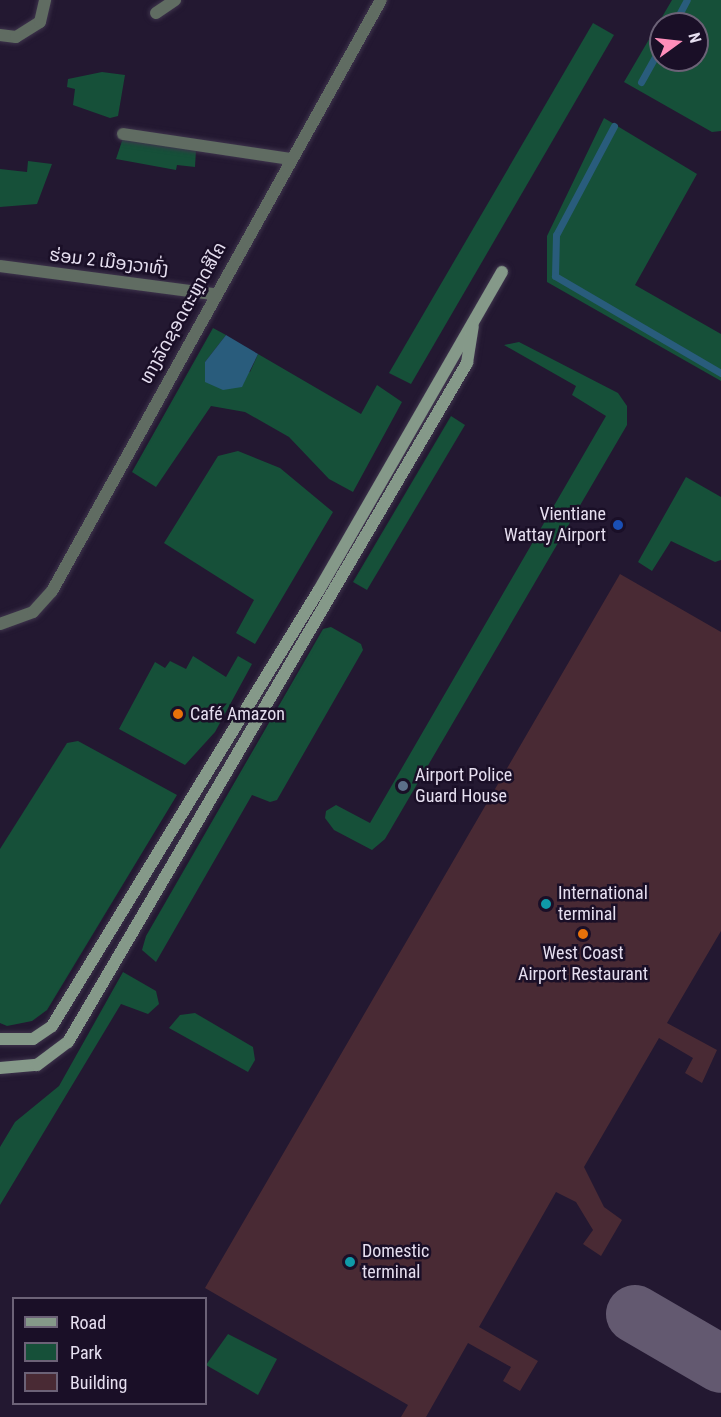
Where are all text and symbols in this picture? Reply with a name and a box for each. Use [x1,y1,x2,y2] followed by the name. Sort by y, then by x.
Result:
[649,12,709,72] north arrow
[684,31,705,45] text: N
[135,238,231,388] street label: ທາງລັດຊອດຕະຫຼາດສີໄຄ
[48,244,170,280] street label: ຮ່ອມ 2 ເມືອງວາທົ່ງ
[504,504,606,546] place label: Vientiane Wattay Airport
[611,518,625,532] marker: Vientiane Wattay Airport
[190,703,285,725] place label: Café Amazon
[171,707,185,721] marker: Café Amazon
[415,765,512,808] place label: Airport Police Guard House
[396,779,410,793] marker: Airport Police Guard House
[558,883,648,926] place label: International terminal
[539,897,553,911] marker: International terminal
[576,927,590,941] marker: West Coast Airport Restaurant
[518,943,648,986] place label: West Coast Airport Restaurant
[362,1241,429,1284] place label: Domestic terminal
[343,1255,357,1269] marker: Domestic terminal
[12,1297,207,1405] legend
[70,1312,106,1333] text: Road
[70,1342,102,1363] text: Park
[70,1372,127,1393] text: Building

